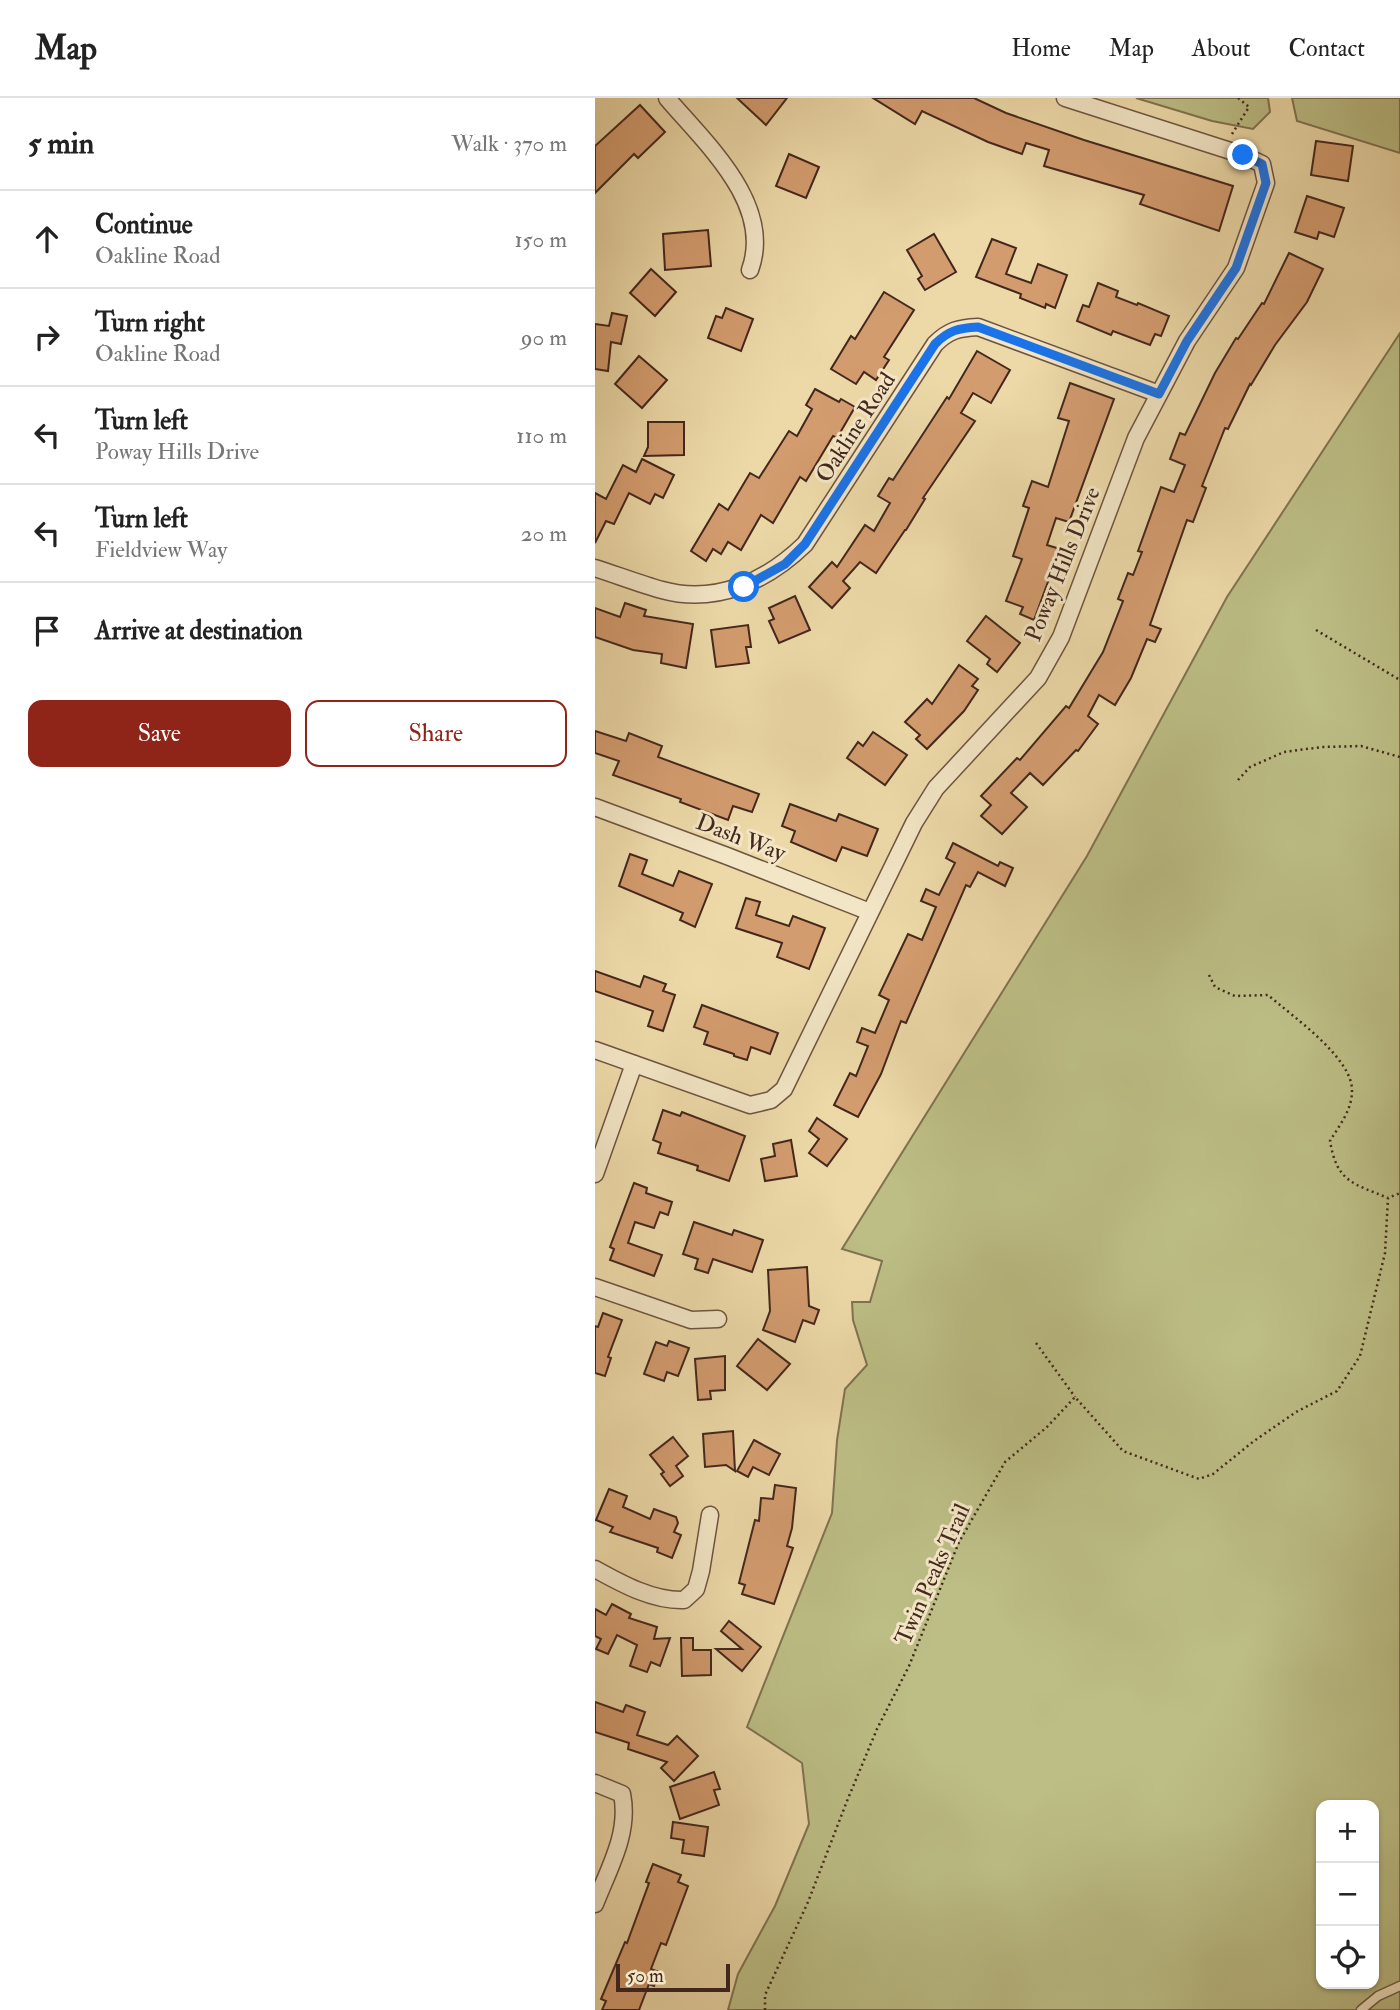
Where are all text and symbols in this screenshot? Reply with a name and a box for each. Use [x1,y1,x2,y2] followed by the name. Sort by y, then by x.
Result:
[35,28,97,69] text: Map
[1011,33,1071,64] text: Home
[1109,33,1154,64] text: Map
[1192,33,1251,64] text: About
[1289,33,1365,64] text: Contact
[28,125,94,162] text: 5 min
[451,129,567,158] text: Walk · 370 m
[1227,139,1258,170] route end
[95,209,193,241] text: Continue
[28,220,66,258] icon: ahead
[514,225,567,254] text: 150 m
[95,241,221,270] text: Oakline Road
[95,307,205,339] text: Turn right
[28,318,66,356] icon: right
[521,323,567,352] text: 90 m
[95,339,221,368] text: Oakline Road
[809,367,902,488] street label: Oakline Road
[95,405,188,437] text: Turn left
[28,416,66,454] icon: left
[516,421,567,450] text: 110 m
[95,437,259,466] text: Poway Hills Drive
[1018,482,1107,646] street label: Poway Hills Drive
[95,503,188,535] text: Turn left
[28,514,66,552] icon: left
[521,519,567,548] text: 20 m
[95,535,227,564] text: Fieldview Way
[728,571,759,602] route start
[28,612,66,650] icon: arrive
[95,615,303,647] text: Arrive at destination
[28,700,291,767] button: Save
[305,700,567,767] button: Share
[692,807,791,868] street label: Dash Way
[888,1499,977,1649] street label: Twin Peaks Trail
[1316,1800,1379,1989] map controls
[1316,1800,1379,1863] button: +
[1316,1863,1379,1926] button: −
[1316,1926,1379,1989] button: locate
[616,1961,730,1993] scale bar
[627,1964,664,1988] text: 50 m

